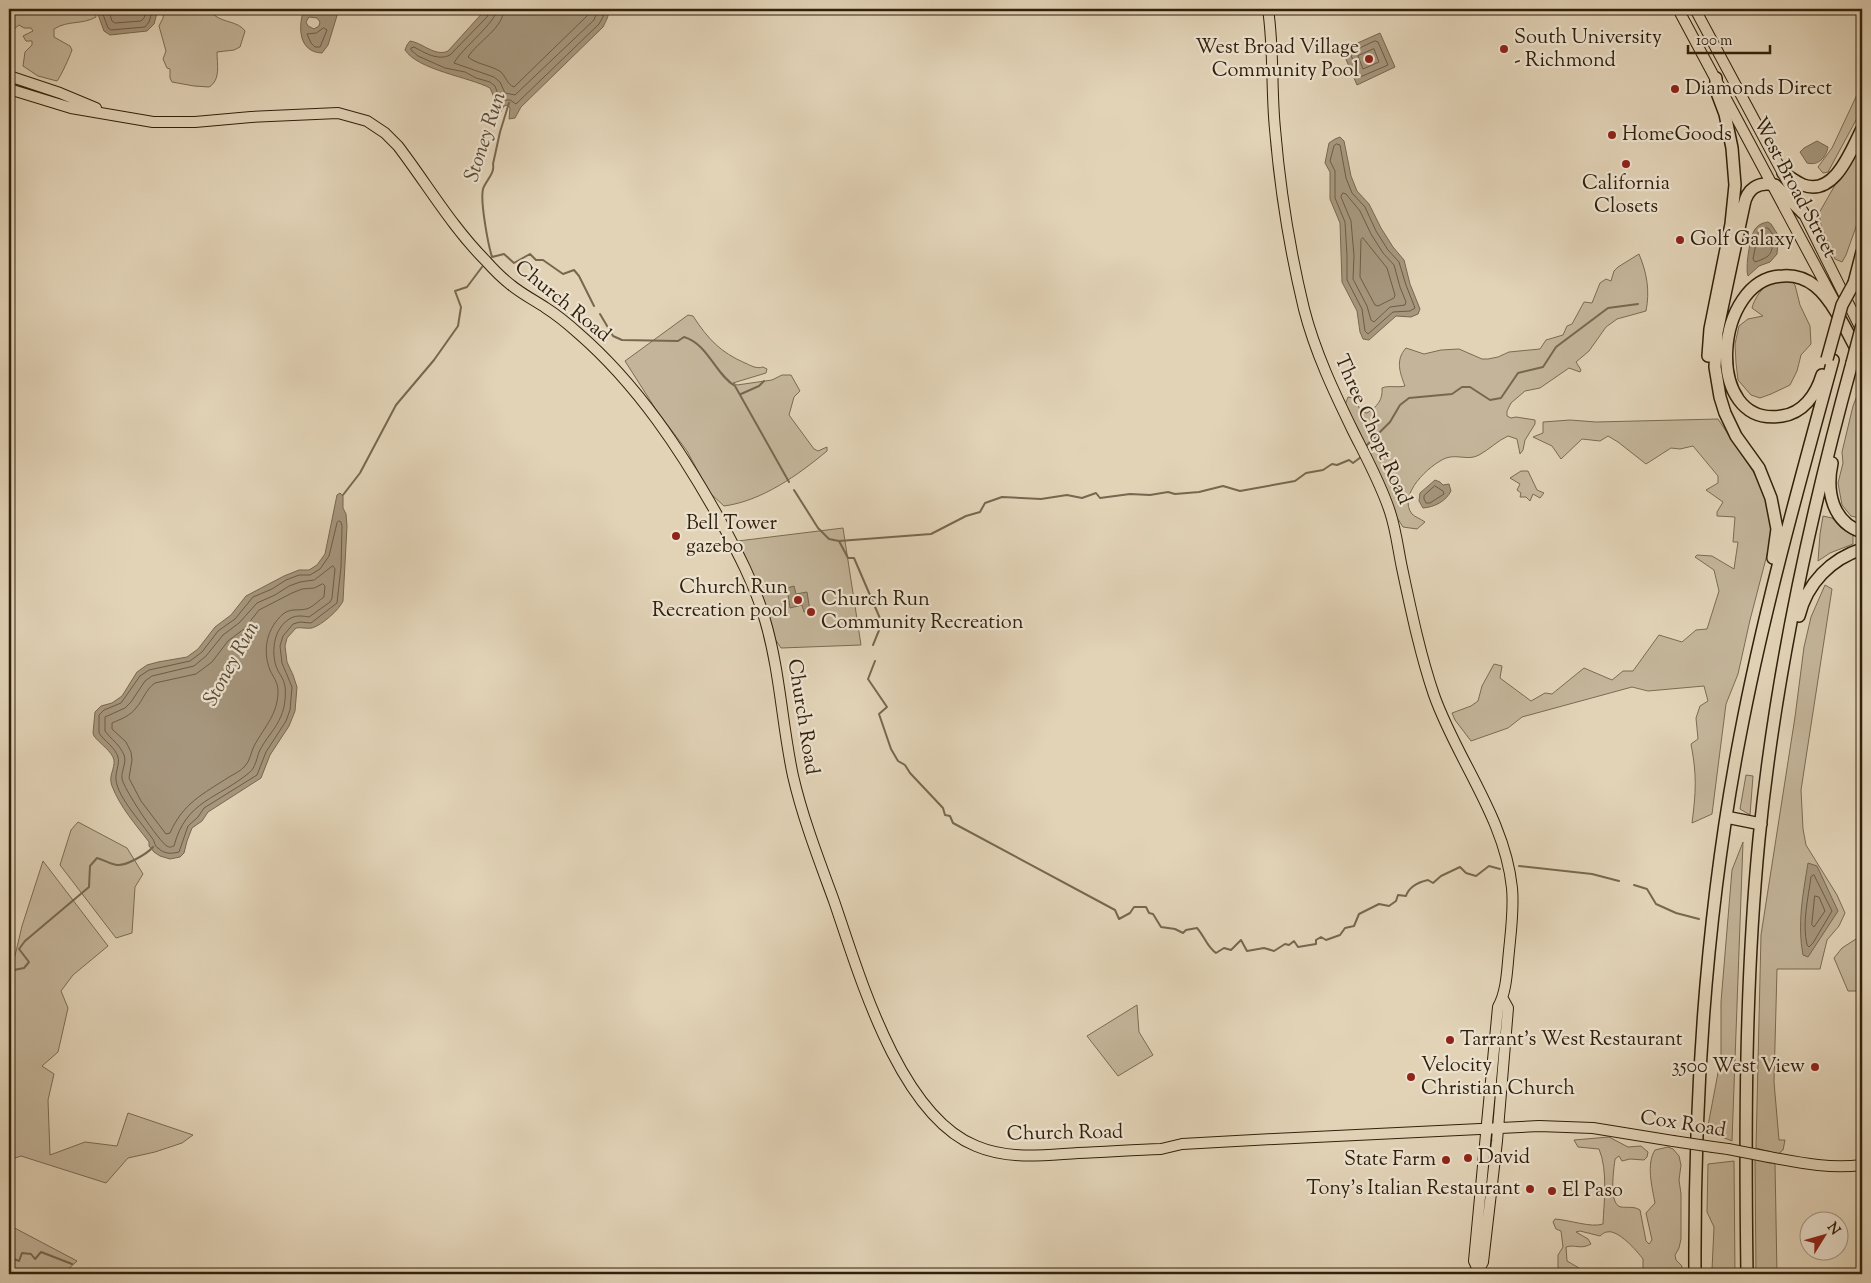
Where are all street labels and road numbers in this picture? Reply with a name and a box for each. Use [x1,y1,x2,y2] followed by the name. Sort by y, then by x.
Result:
[1745,112,1843,264] street label: West Broad Street
[508,254,616,350] street label: Church Road
[1326,350,1418,510] street label: Three Chopt Road
[779,657,825,777] street label: Church Road
[1638,1104,1728,1146] street label: Cox Road
[1006,1118,1124,1150] street label: Church Road

